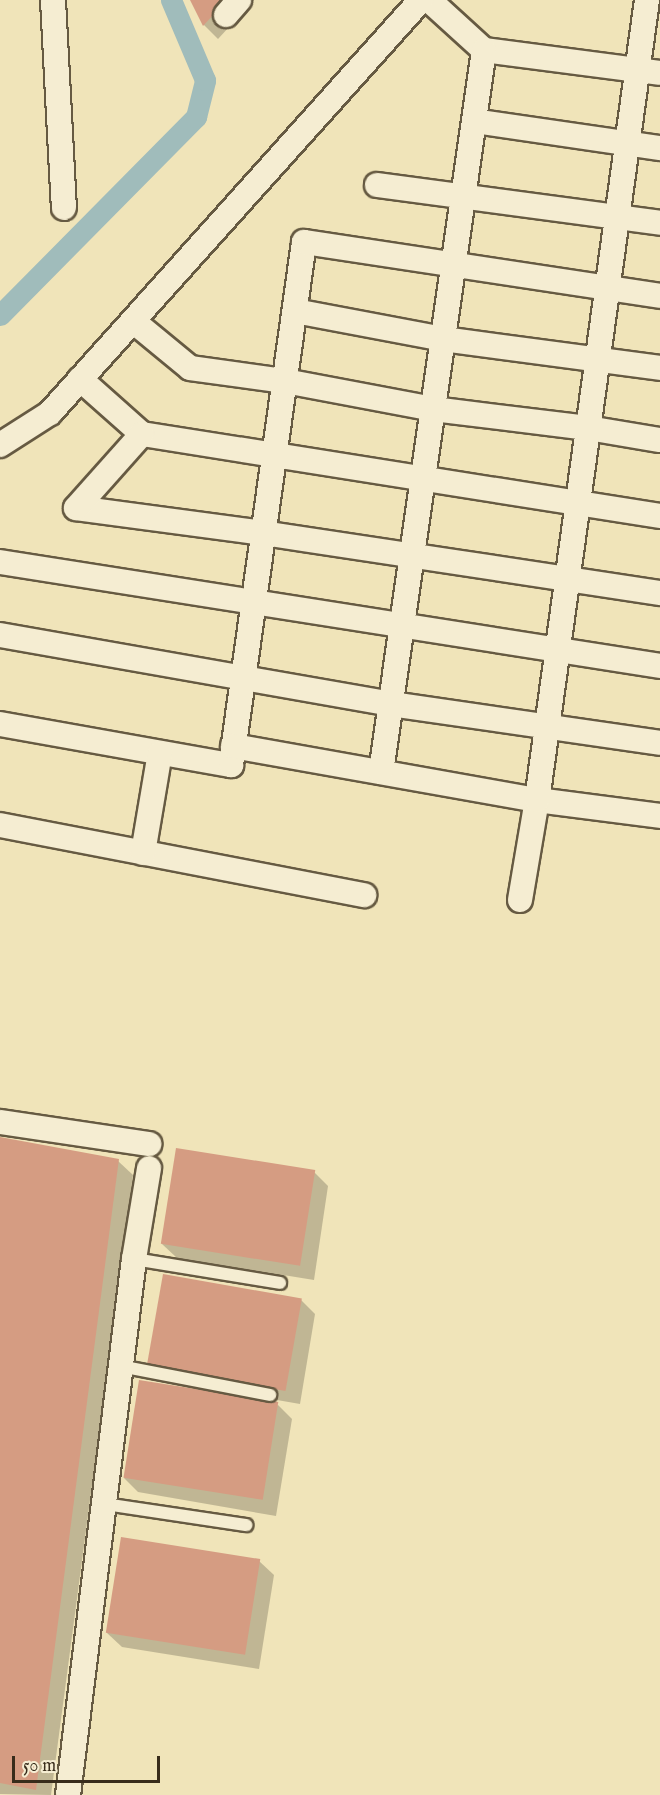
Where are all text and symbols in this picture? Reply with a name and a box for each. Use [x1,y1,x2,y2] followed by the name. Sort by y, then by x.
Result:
[15,1744,164,1782] scale bar
[23,1755,56,1778] text: 50 m

